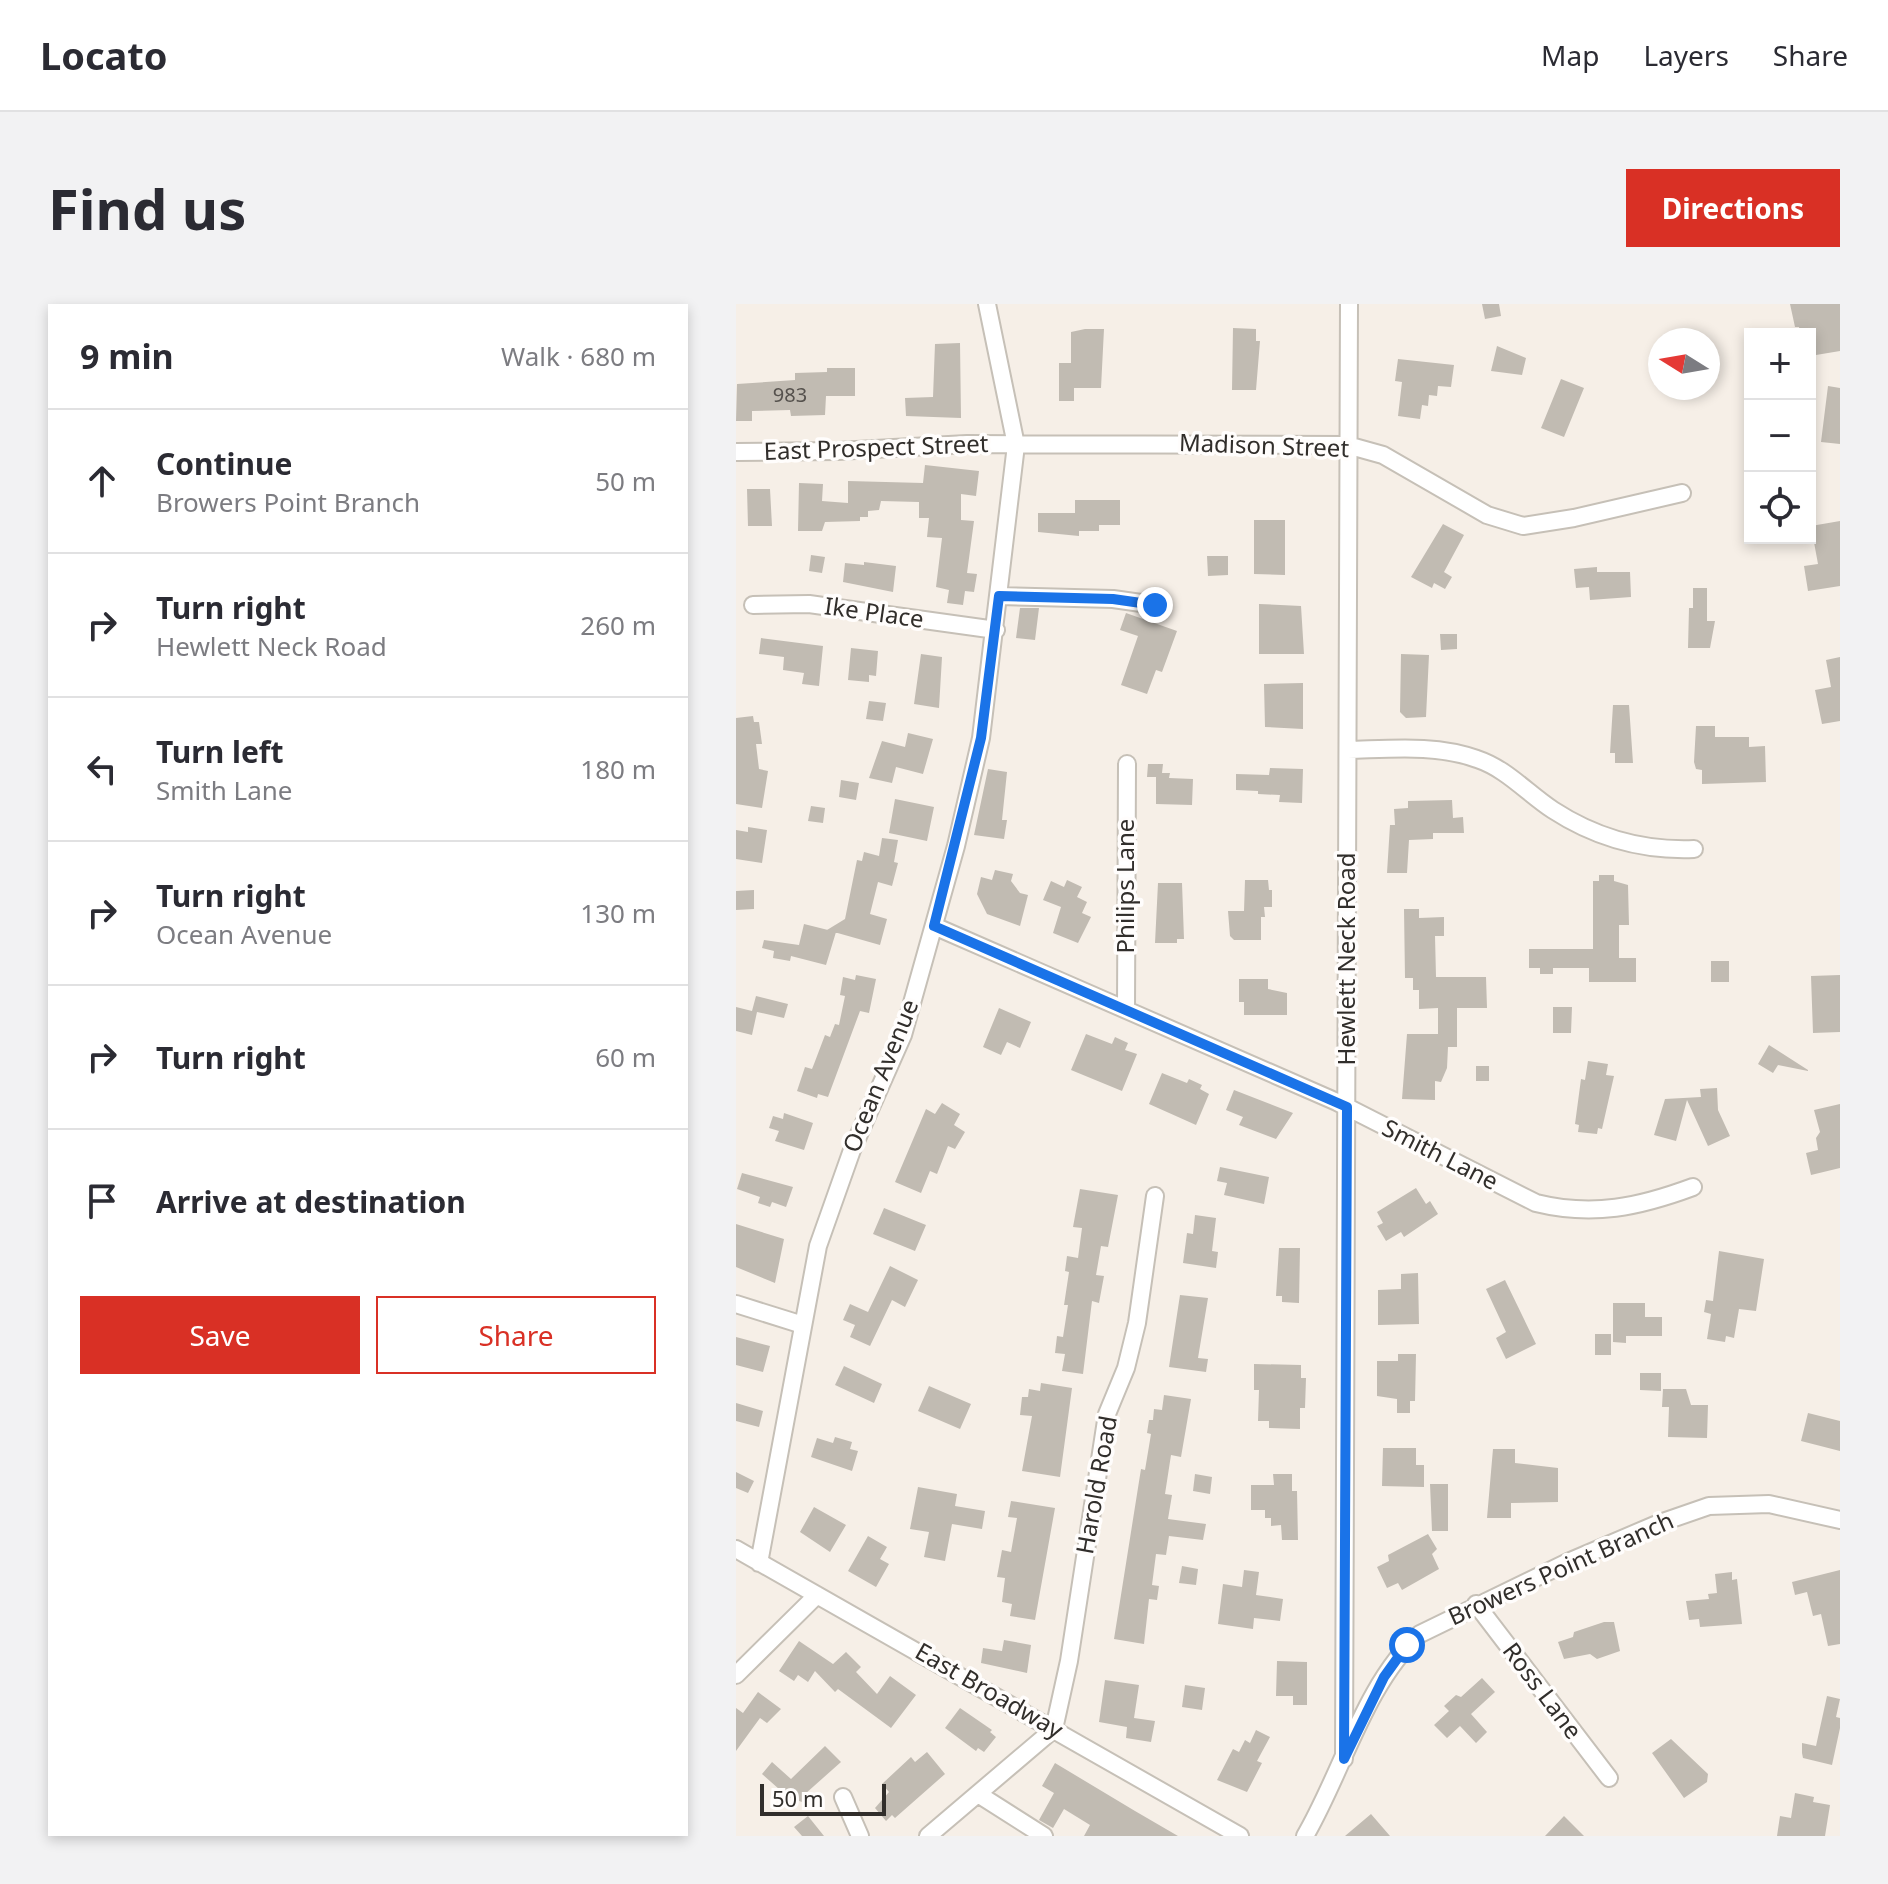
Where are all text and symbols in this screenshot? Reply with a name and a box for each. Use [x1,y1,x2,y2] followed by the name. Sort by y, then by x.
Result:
[40,29,168,81] text: Locato
[1541,36,1599,74] text: Map
[1643,36,1729,74] text: Layers
[1773,36,1848,74] text: Share
[1626,169,1840,247] button: Directions
[48,170,246,246] text: Find us
[1648,328,1720,400] north arrow
[1744,328,1816,544] map controls
[1744,328,1816,400] button: +
[80,333,174,379] text: 9 min
[501,338,656,374] text: Walk · 680 m
[773,381,807,408] house number: 983
[1744,400,1816,472] button: −
[1178,425,1350,464] street label: Madison Street
[763,426,989,467] street label: East Prospect Street
[156,443,292,484] text: Continue
[80,459,124,503] icon: ahead
[595,463,656,499] text: 50 m
[1744,472,1816,544] button: locate
[156,484,420,520] text: Browers Point Branch
[156,587,306,628] text: Turn right
[1137,587,1173,623] route end
[822,588,926,635] street label: Ike Place
[80,603,124,647] icon: right
[580,607,656,643] text: 260 m
[156,628,387,664] text: Hewlett Neck Road
[156,731,284,772] text: Turn left
[80,747,124,791] icon: left
[580,751,656,787] text: 180 m
[156,772,292,808] text: Smith Lane
[1108,819,1141,953] street label: Philips Lane
[1329,852,1362,1066] street label: Hewlett Neck Road
[156,875,306,916] text: Turn right
[80,891,124,935] icon: right
[580,895,656,931] text: 130 m
[156,916,332,952] text: Ocean Avenue
[834,994,925,1157] street label: Ocean Avenue
[80,1035,124,1079] icon: right
[156,1037,306,1078] text: Turn right
[595,1039,656,1075] text: 60 m
[1377,1110,1504,1197] street label: Smith Lane
[80,1179,124,1223] icon: arrive
[156,1181,466,1222] text: Arrive at destination
[80,1296,360,1374] button: Save
[376,1296,656,1374] button: Share
[1067,1413,1124,1557] street label: Harold Road
[1442,1503,1678,1632] street label: Browers Point Branch
[1389,1627,1425,1663] route start
[910,1634,1070,1746] street label: East Broadway
[1496,1635,1590,1745] street label: Ross Lane
[760,1780,886,1816] scale bar
[772,1783,823,1813] text: 50 m

